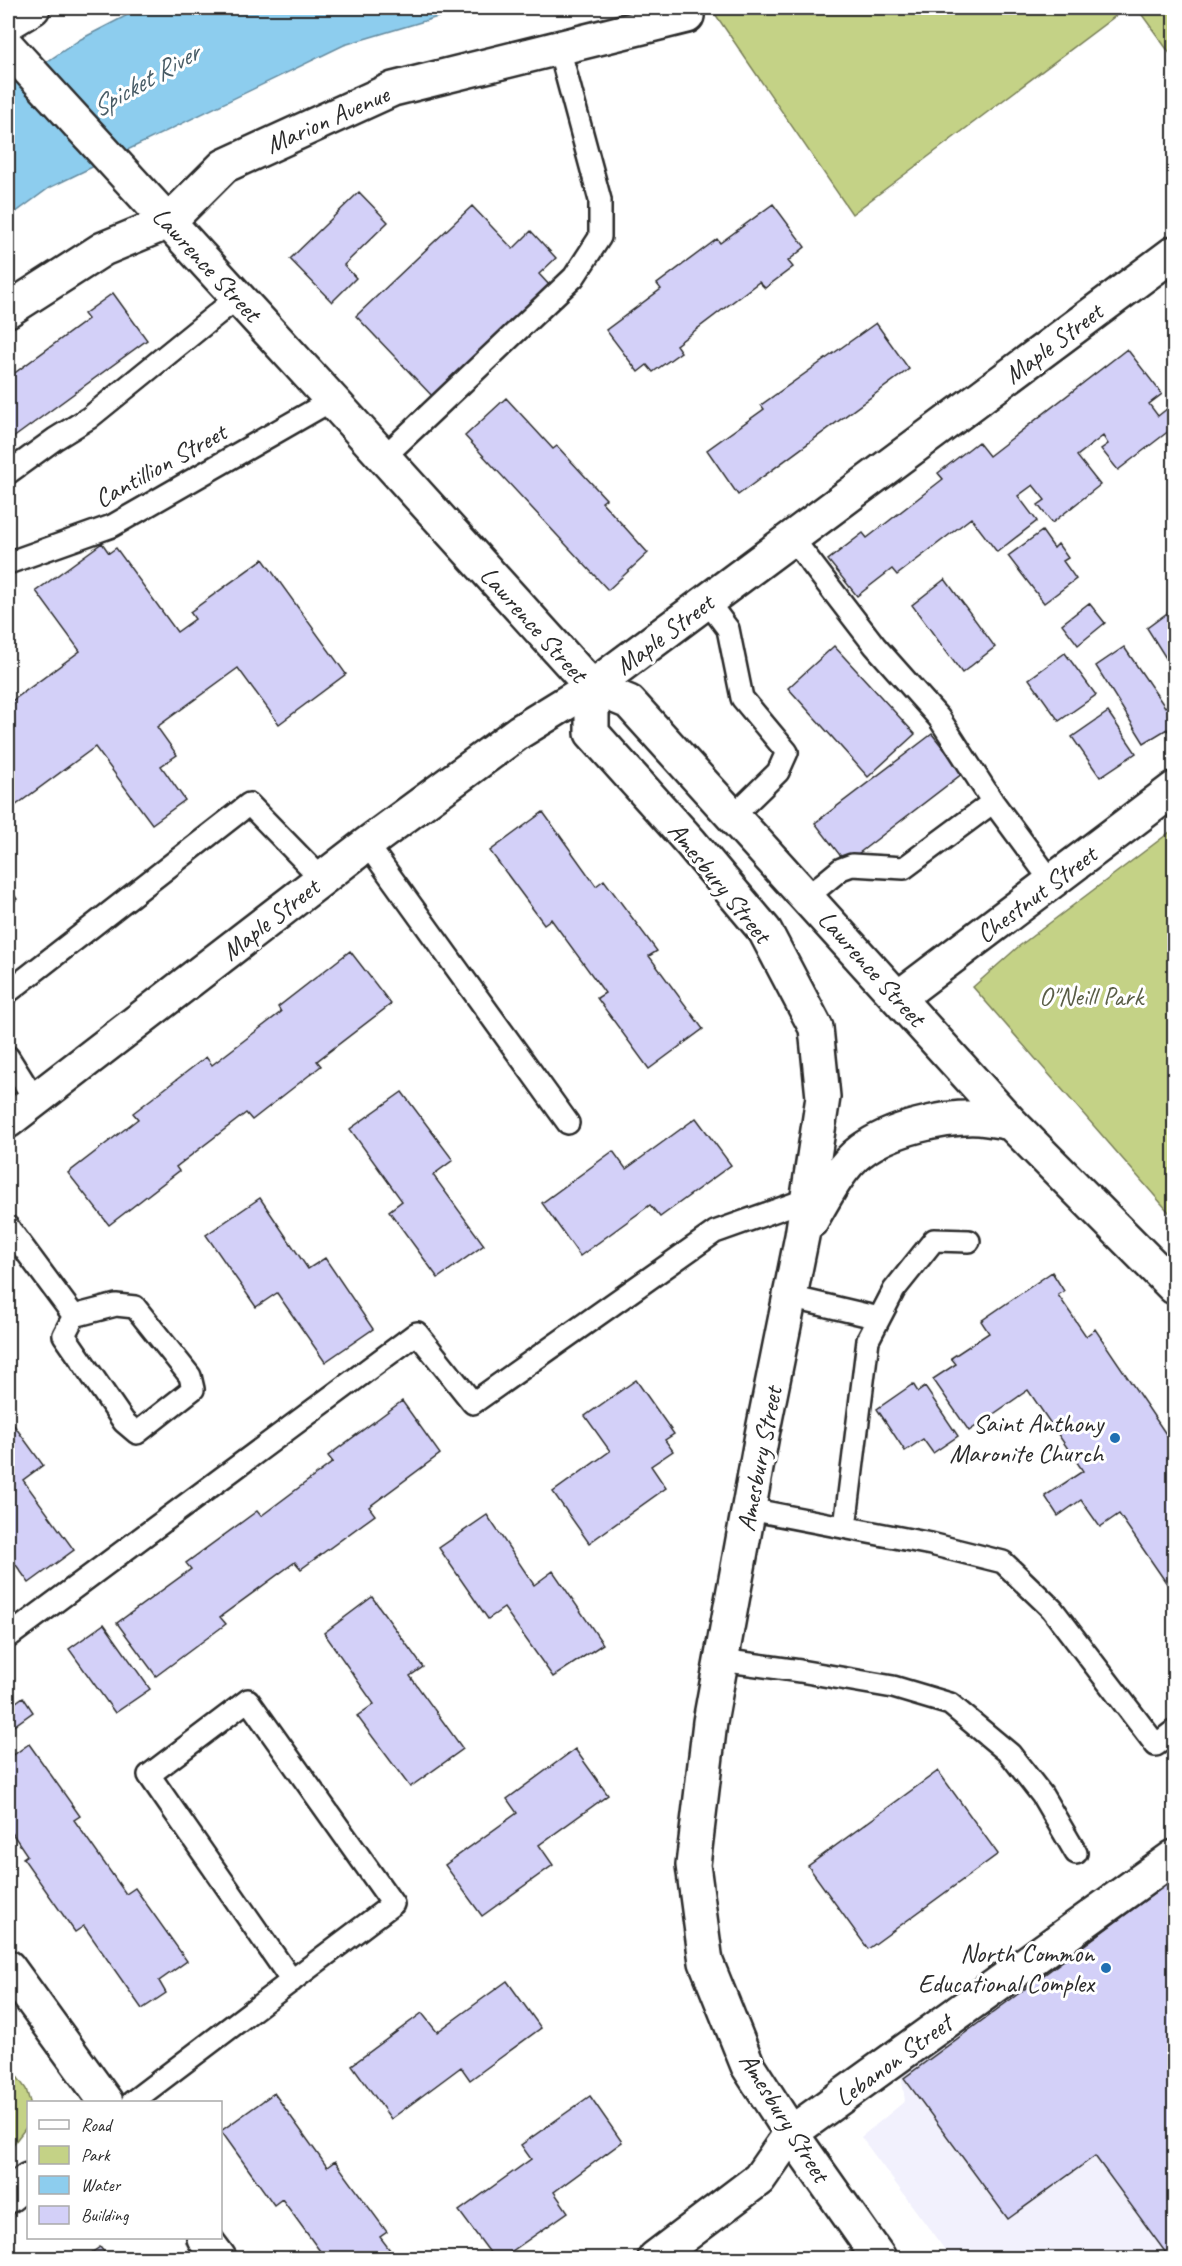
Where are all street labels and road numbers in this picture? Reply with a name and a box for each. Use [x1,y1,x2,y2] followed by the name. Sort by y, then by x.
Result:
[260,77,395,161] street label: Marion Avenue
[145,200,270,330] street label: Lawrence Street
[997,294,1111,391] street label: Maple Street
[89,415,234,515] street label: Cantillion Street
[473,559,596,691] street label: Lawrence Street
[608,585,722,682] street label: Maple Street
[661,815,780,951] street label: Amesbury Street
[969,837,1105,950] street label: Chestnut Street
[215,869,328,968] street label: Maple Street
[811,903,934,1035] street label: Lawrence Street
[729,1382,790,1534] street label: Amesbury Street
[828,2005,961,2114] street label: Lebanon Street
[732,2046,839,2190] street label: Amesbury Street

